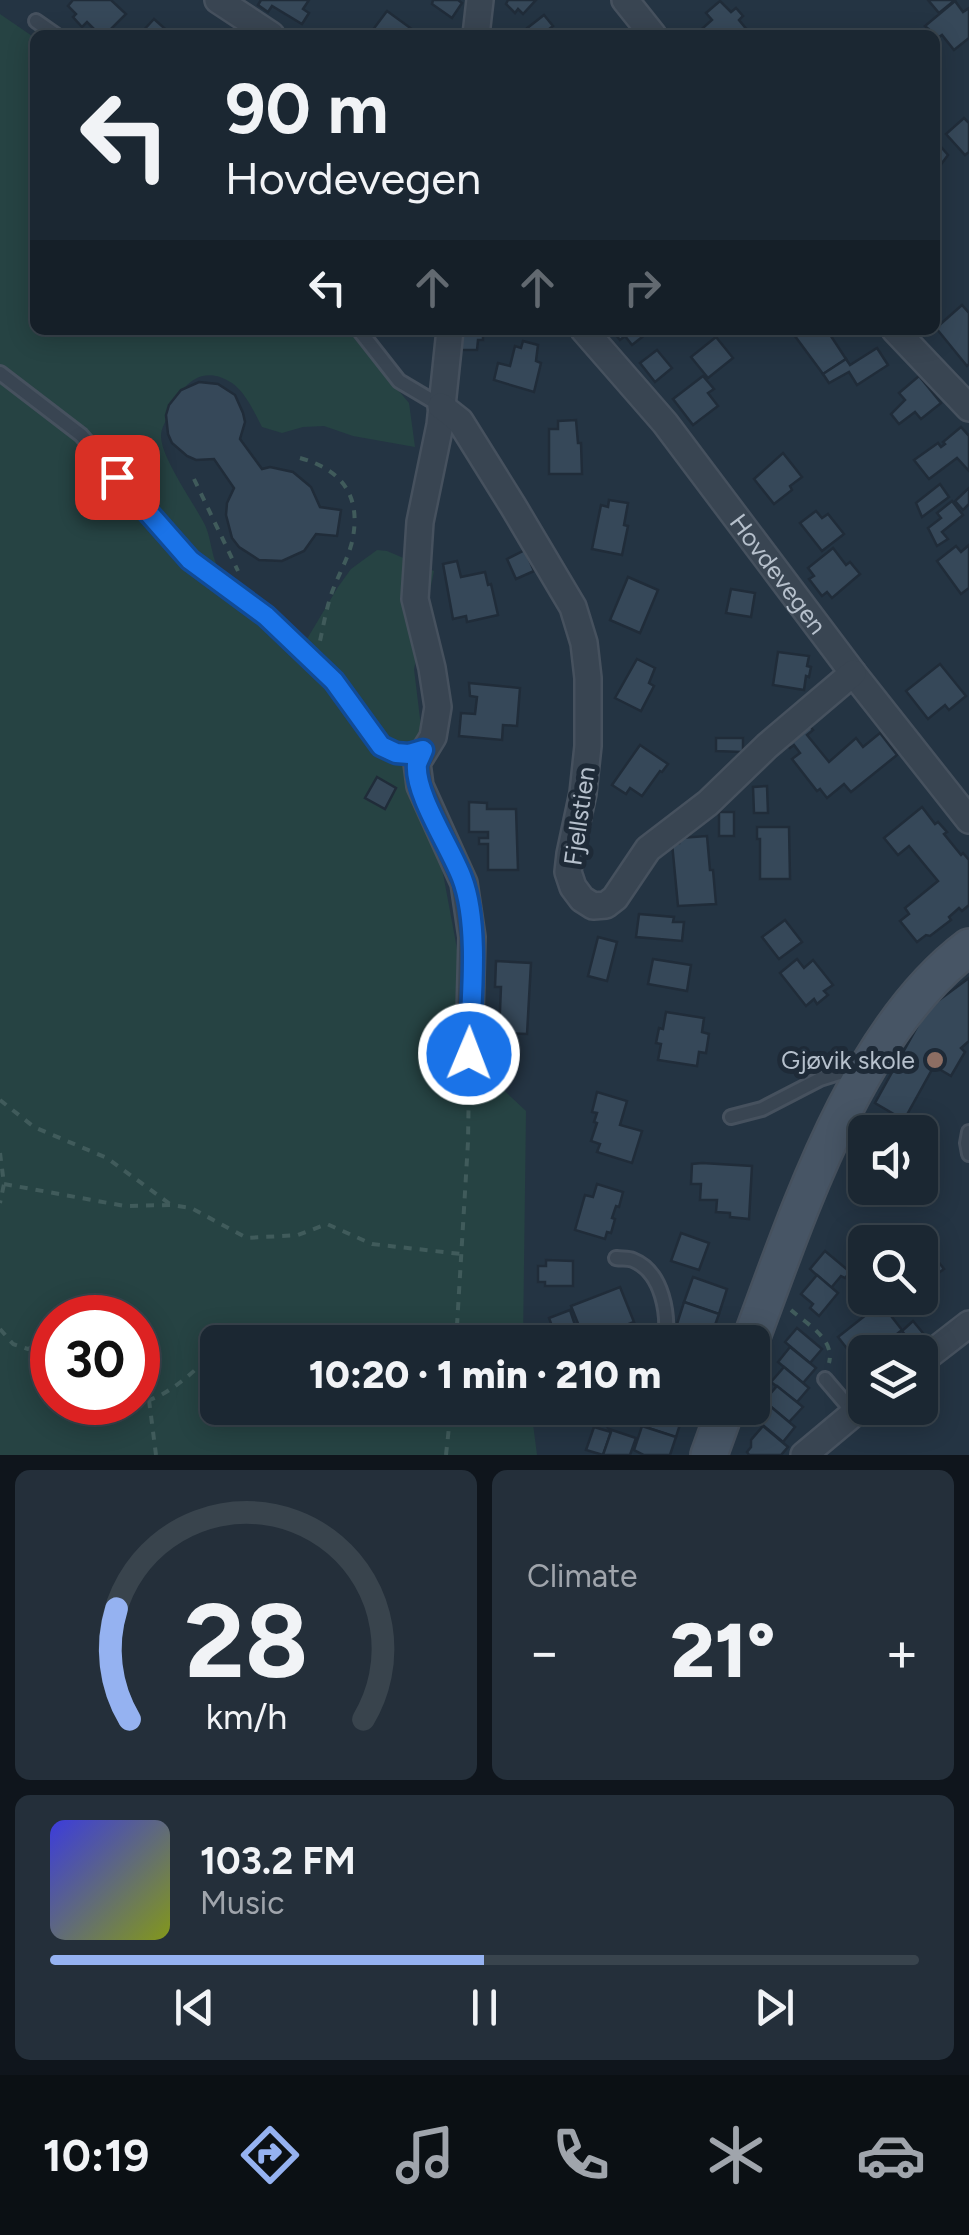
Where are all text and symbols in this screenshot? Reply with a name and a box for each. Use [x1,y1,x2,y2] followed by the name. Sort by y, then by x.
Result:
[225,66,389,151] text: 90 m
[60,70,190,200] icon: left
[225,151,481,205] text: Hovdevegen
[300,260,355,315] icon: left
[405,260,460,315] icon: ahead
[510,260,565,315] icon: ahead
[615,260,670,315] icon: right
[75,435,160,520] pin
[90,450,145,505] icon: arrive
[724,508,833,640] street label: Hovdevegen
[557,765,601,867] street label: Fjellstien
[417,1002,521,1106] position arrow
[781,1045,915,1075] place label: Gjøvik skole
[924,1049,946,1071] marker: Gjøvik skole
[848,1115,938,1425] map controls
[848,1115,938,1205] button: sound
[848,1225,938,1315] button: search
[30,1295,160,1425] speed limit sign: 30
[848,1335,938,1425] button: layers
[309,1352,661,1398] text: 10:20 · 1 min · 210 m
[527,1557,638,1595] text: Climate
[184,1578,308,1703] text: 28
[671,1606,775,1696] text: 21°
[527,1619,561,1685] text: −
[885,1619,919,1685] text: +
[205,1695,287,1738] text: km/h
[200,1838,356,1884] text: 103.2 FM
[200,1884,285,1922] text: Music
[167,1980,222,2035] icon: previous
[457,1980,512,2035] icon: pause
[747,1980,802,2035] icon: next
[235,2120,305,2190] icon: directions
[390,2120,460,2190] icon: music
[546,2120,616,2190] icon: phone
[701,2120,771,2190] icon: climate
[856,2120,926,2190] icon: car
[43,2128,149,2182] text: 10:19

